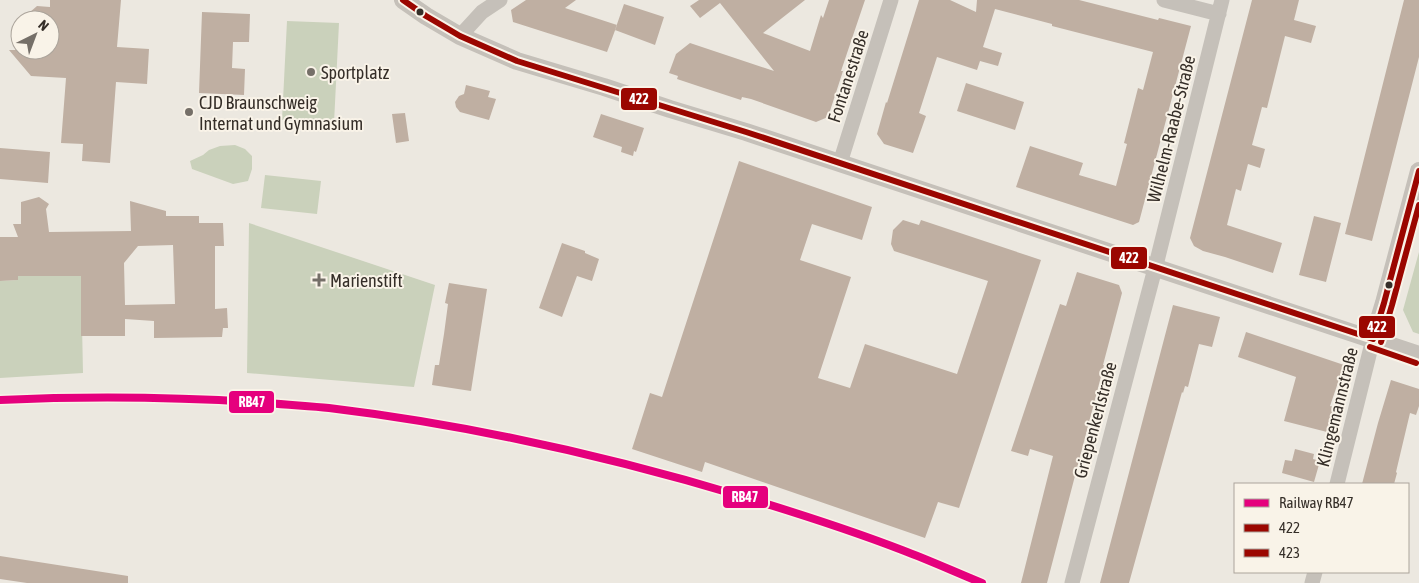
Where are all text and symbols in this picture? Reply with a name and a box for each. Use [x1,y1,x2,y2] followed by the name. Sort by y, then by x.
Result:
[415,7,425,17] unlabelled marker
[10,10,60,60] north arrow
[35,17,52,34] text: N
[823,27,873,125] street label: Fontanestraße
[1143,53,1199,205] street label: Wilhelm-Raabe-Straße
[321,62,390,83] place label: Sportplatz
[305,66,317,78] marker: Sportplatz
[620,87,658,111] line badge: 422
[628,91,649,107] text: 422
[199,92,363,134] place label: CJD Braunschweig Internat und Gymnasium
[183,106,195,118] marker: CJD Braunschweig Internat und Gymnasium
[1110,246,1148,270] line badge: 422
[1118,250,1139,266] text: 422
[330,270,403,291] place label: Marienstift
[312,273,326,287] marker: Marienstift
[1384,280,1394,290] unlabelled marker
[1358,315,1396,339] line badge: 422
[1366,319,1387,335] text: 422
[1312,345,1362,469] street label: Klingemannstraße
[1069,359,1121,481] street label: Griepenkerlstraße
[228,390,275,414] line badge: RB47
[239,394,265,410] text: RB47
[1234,483,1409,573] legend
[722,485,769,509] line badge: RB47
[732,489,758,505] text: RB47
[1279,494,1353,511] text: Railway RB47
[1279,519,1300,536] text: 422
[1279,544,1300,561] text: 423

